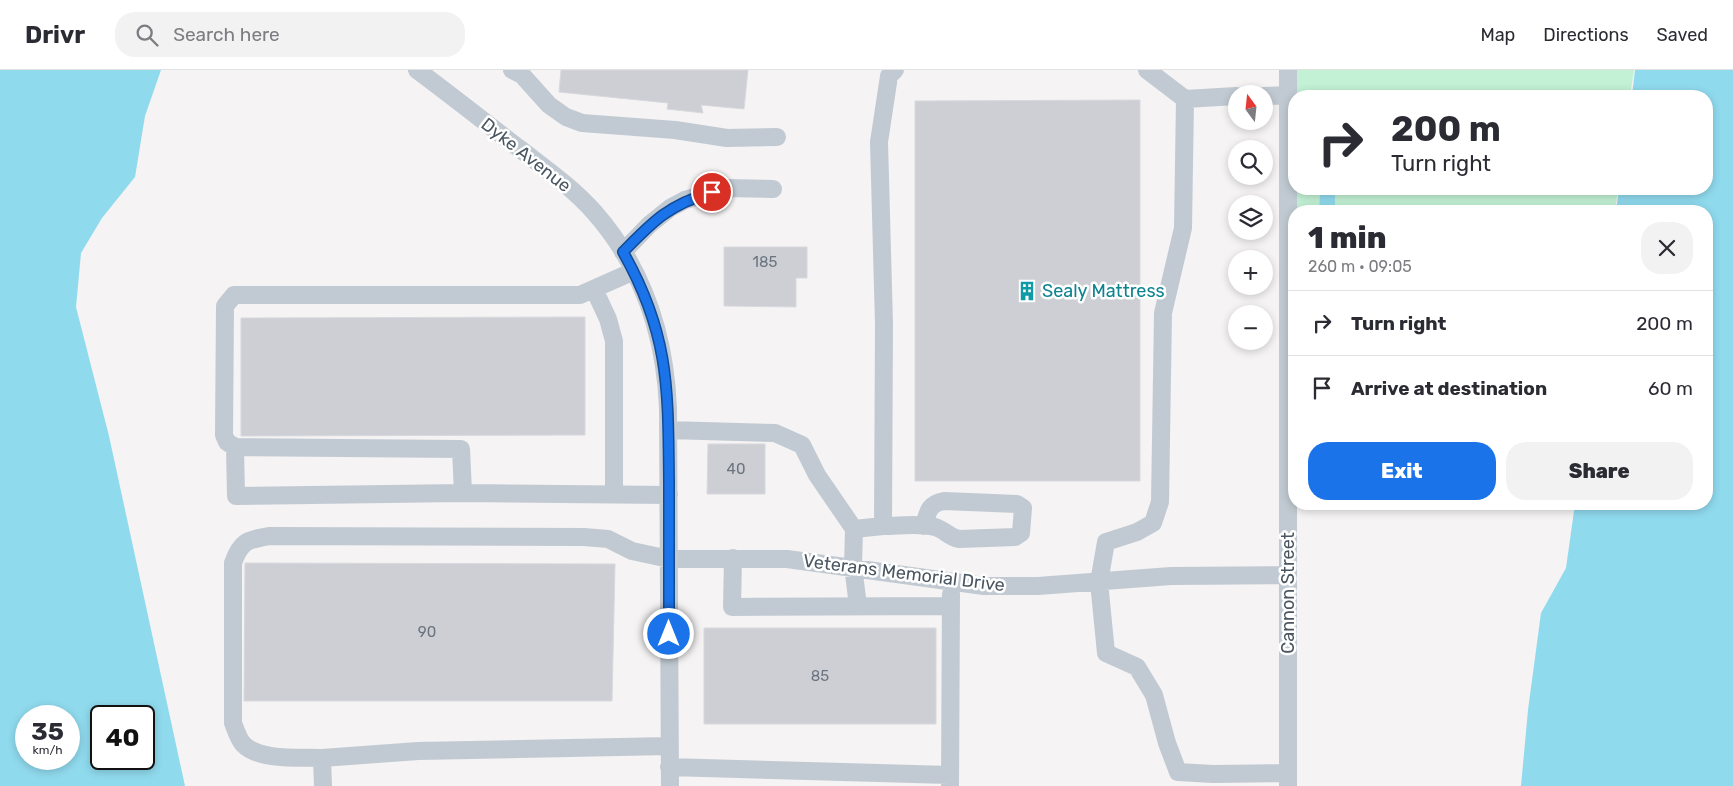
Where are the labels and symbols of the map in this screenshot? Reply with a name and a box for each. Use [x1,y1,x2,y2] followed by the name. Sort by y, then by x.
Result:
[1228,85,1272,130] north arrow
[477,113,575,197] street label: Dyke Avenue
[691,171,733,213] pin
[753,253,778,271] house number: 185
[1016,280,1038,302] building icon: Sealy Mattress
[1042,280,1165,302] place label: Sealy Mattress
[727,460,745,478] house number: 40
[1277,532,1299,654] street label: Cannon Street
[802,550,1006,596] street label: Veterans Memorial Drive
[642,607,694,659] position arrow
[418,623,436,641] house number: 90
[811,667,829,685] house number: 85
[90,705,155,770] speed limit sign: 40

